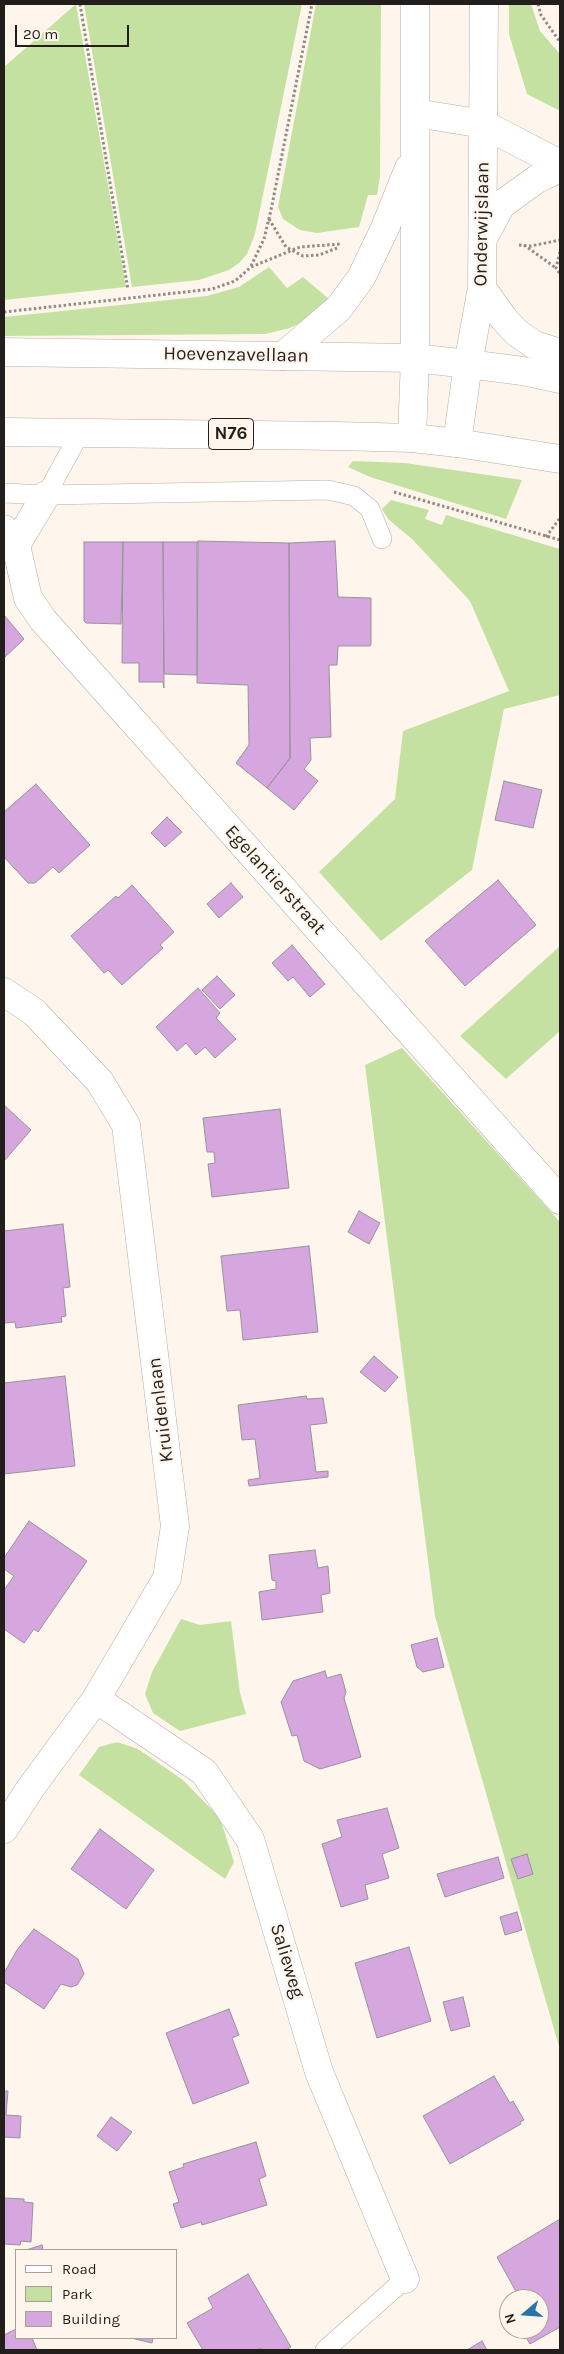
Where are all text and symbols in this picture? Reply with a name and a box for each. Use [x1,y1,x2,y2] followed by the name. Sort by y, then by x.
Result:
[18,15,131,47] scale bar
[23,25,58,43] text: 20 m
[470,161,494,287] street label: Onderwijslaan
[163,342,309,368] street label: Hoevenzavellaan
[208,418,254,449] road number: N76
[220,820,330,940] street label: Egelantierstraat
[143,1356,179,1464] street label: Kruidenlaan
[265,1921,309,2001] street label: Salieweg
[15,2249,178,2339] legend
[62,2260,97,2278] text: Road
[62,2285,92,2303] text: Park
[499,2289,549,2339] north arrow
[62,2310,120,2328] text: Building
[501,2311,520,2326] text: N

